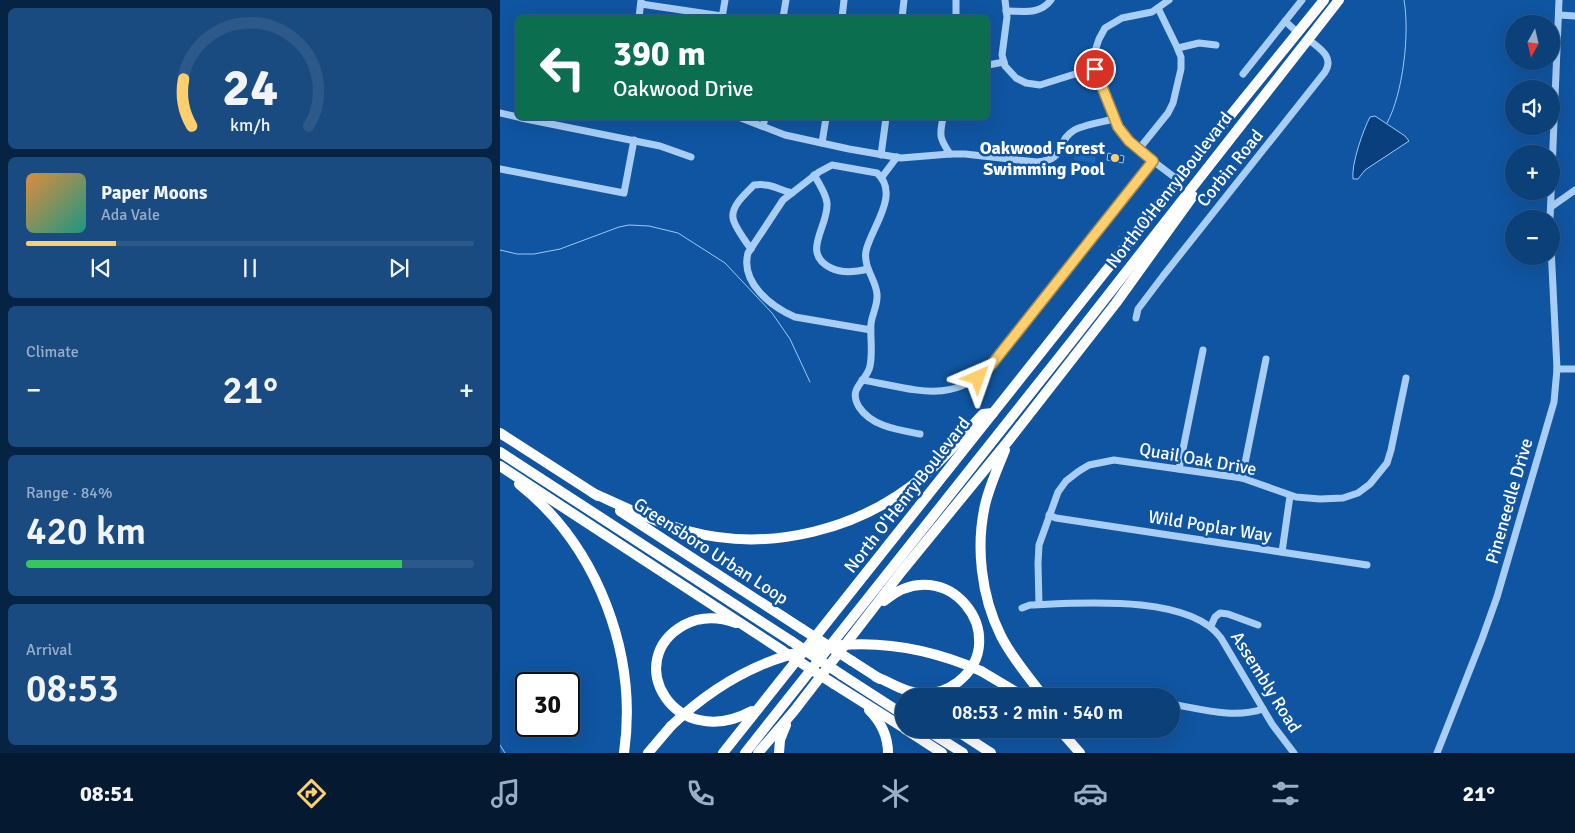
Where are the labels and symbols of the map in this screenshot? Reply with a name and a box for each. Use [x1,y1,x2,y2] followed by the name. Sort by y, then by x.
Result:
[1505,15,1560,70] north arrow
[1074,48,1116,90] pin
[1101,108,1237,272] street label: North O'Henry Boulevard
[1192,125,1268,211] street label: Corbin Road
[980,137,1105,180] place label: Oakwood Forest Swimming Pool
[1109,152,1121,164] marker: Oakwood Forest Swimming Pool
[951,351,1003,403] position arrow
[839,413,975,577] street label: North O'Henry Boulevard
[1481,436,1537,566] street label: Pineneedle Drive
[1138,438,1258,480] street label: Quail Oak Drive
[629,493,793,609] street label: Greensboro Urban Loop
[1147,505,1274,547] street label: Wild Poplar Way
[1226,627,1306,737] street label: Assembly Road
[515,672,580,737] speed limit sign: 30

